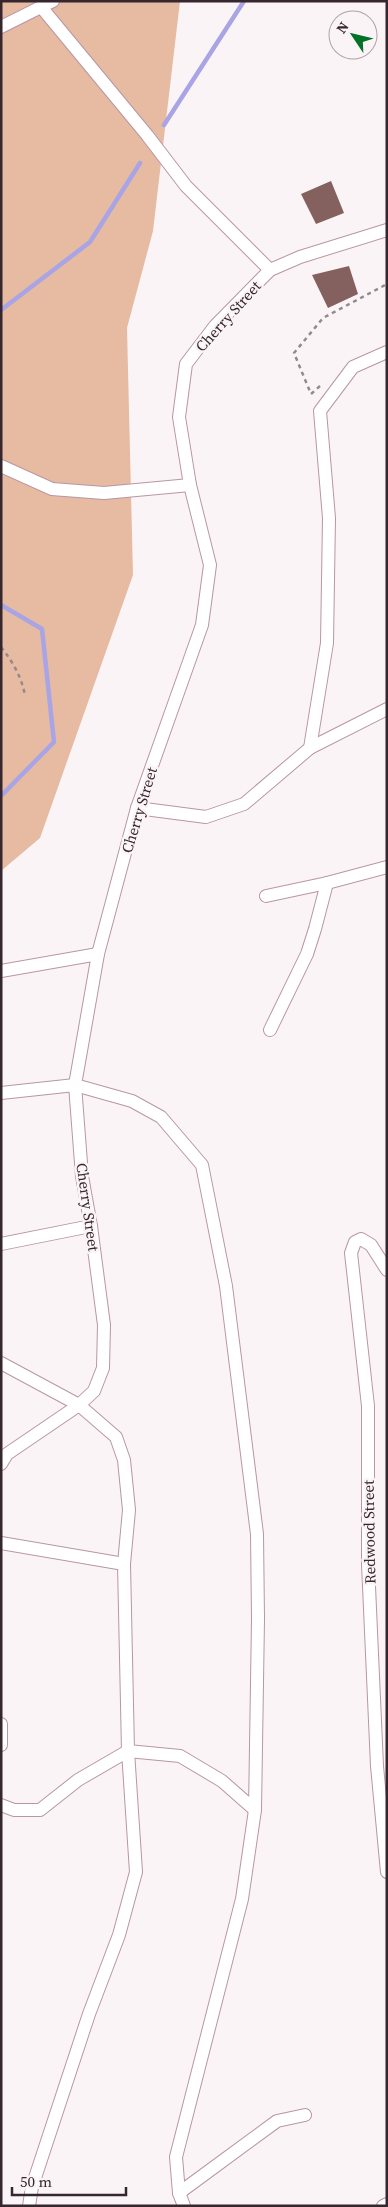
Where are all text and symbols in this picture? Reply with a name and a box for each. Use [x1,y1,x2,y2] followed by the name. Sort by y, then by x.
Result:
[328,10,378,60] north arrow
[331,18,353,37] text: N
[190,276,266,356] street label: Cherry Street
[116,764,162,856] street label: Cherry Street
[71,1162,105,1253] street label: Cherry Street
[358,1480,380,1584] street label: Redwood Street
[12,2164,126,2196] scale bar
[20,2171,52,2192] text: 50 m

